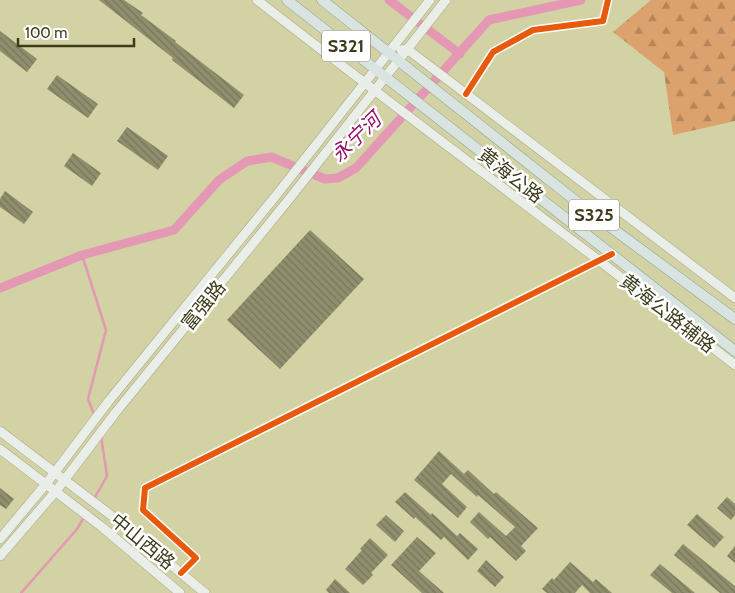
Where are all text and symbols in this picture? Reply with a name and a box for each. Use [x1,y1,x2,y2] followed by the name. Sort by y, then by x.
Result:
[18,15,134,47] scale bar
[25,24,67,42] text: 100 m
[322,30,370,61] road number: S321
[326,105,389,166] water label: 永宁河
[474,143,548,208] street label: 黄海公路
[569,200,619,230] road number: S325
[616,269,720,358] street label: 黄海公路辅路
[177,276,230,335] street label: 富强路
[106,509,179,574] street label: 中山西路

